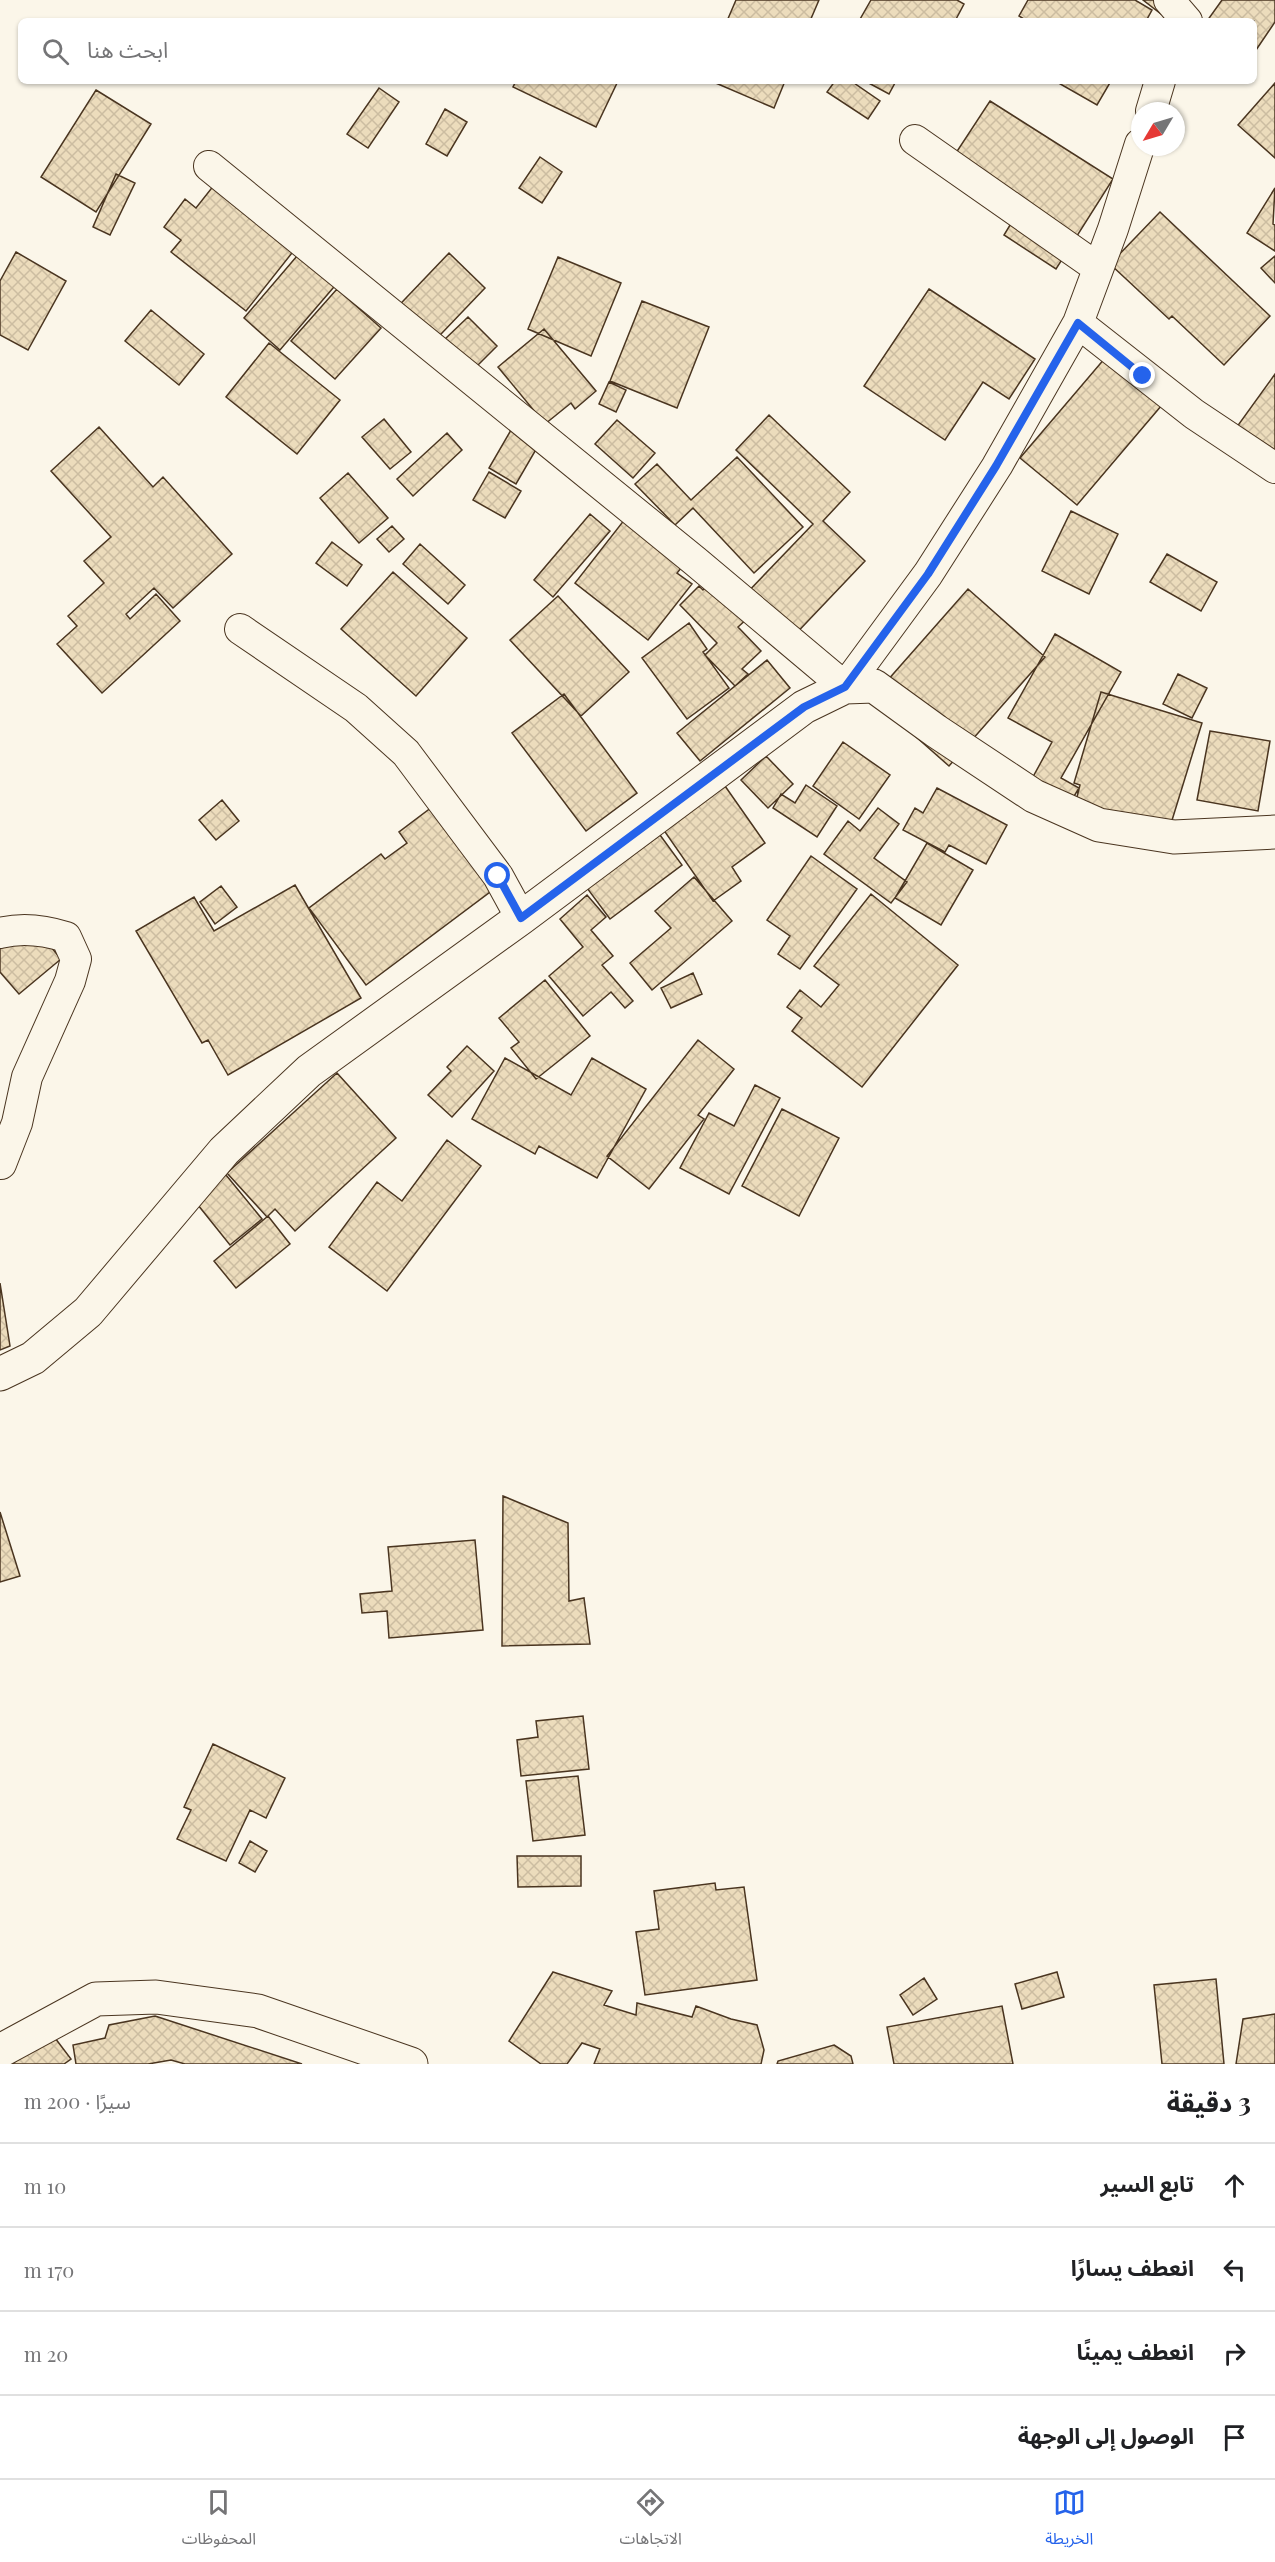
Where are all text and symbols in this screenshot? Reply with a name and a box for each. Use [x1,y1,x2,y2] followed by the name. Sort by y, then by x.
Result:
[18,18,1257,84] search box
[87,34,168,64] text: ابحث هنا
[39,35,72,68] icon: search
[1131,102,1185,156] north arrow
[1129,362,1155,388] route end
[484,862,510,888] route start
[1167,2084,1251,2119] text: 3 دقيقة
[24,2087,131,2114] text: سيرًا · 200 m
[1101,2168,1194,2198] text: تابع السير
[1218,2169,1251,2202] icon: ahead
[24,2172,66,2199] text: 10 m
[1071,2252,1194,2282] text: انعطف يسارًا
[1218,2253,1251,2286] icon: left
[24,2256,74,2283] text: 170 m
[1076,2336,1194,2366] text: انعطف يمينًا
[1218,2337,1251,2370] icon: right
[24,2340,68,2367] text: 20 m
[1018,2420,1194,2450] text: الوصول إلى الوجهة
[1218,2421,1251,2454] icon: arrive
[182,2486,256,2556] tab: المحفوظات
[619,2486,682,2556] tab: الاتجاهات
[1045,2486,1093,2556] tab: الخريطة

